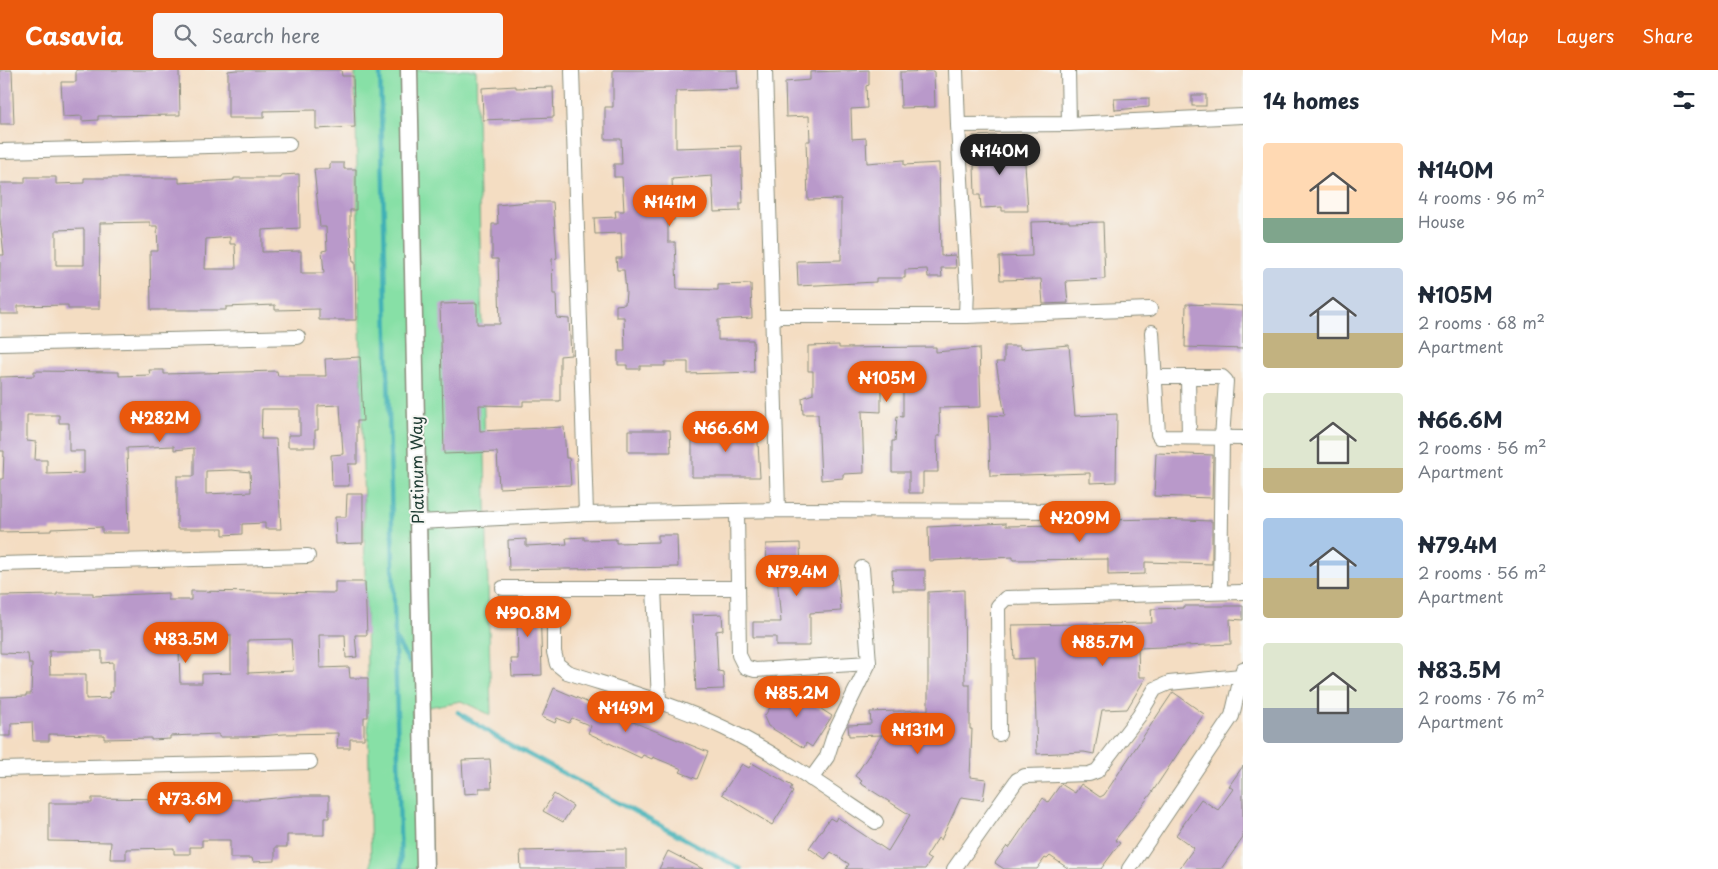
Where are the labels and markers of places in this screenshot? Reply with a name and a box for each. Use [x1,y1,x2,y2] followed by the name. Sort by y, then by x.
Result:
[965,134,1035,176] pin: ₦140M
[635,184,705,227] pin: ₦141M
[852,360,922,403] pin: ₦105M
[125,400,195,443] pin: ₦282M
[685,410,767,453] pin: ₦66.6M
[1045,500,1115,543] pin: ₦209M
[756,554,838,597] pin: ₦79.4M
[487,596,569,638] pin: ₦90.8M
[145,622,227,664] pin: ₦83.5M
[1062,624,1144,667] pin: ₦85.7M
[756,676,838,718] pin: ₦85.2M
[591,690,661,733] pin: ₦149M
[883,712,953,755] pin: ₦131M
[149,782,231,824] pin: ₦73.6M

